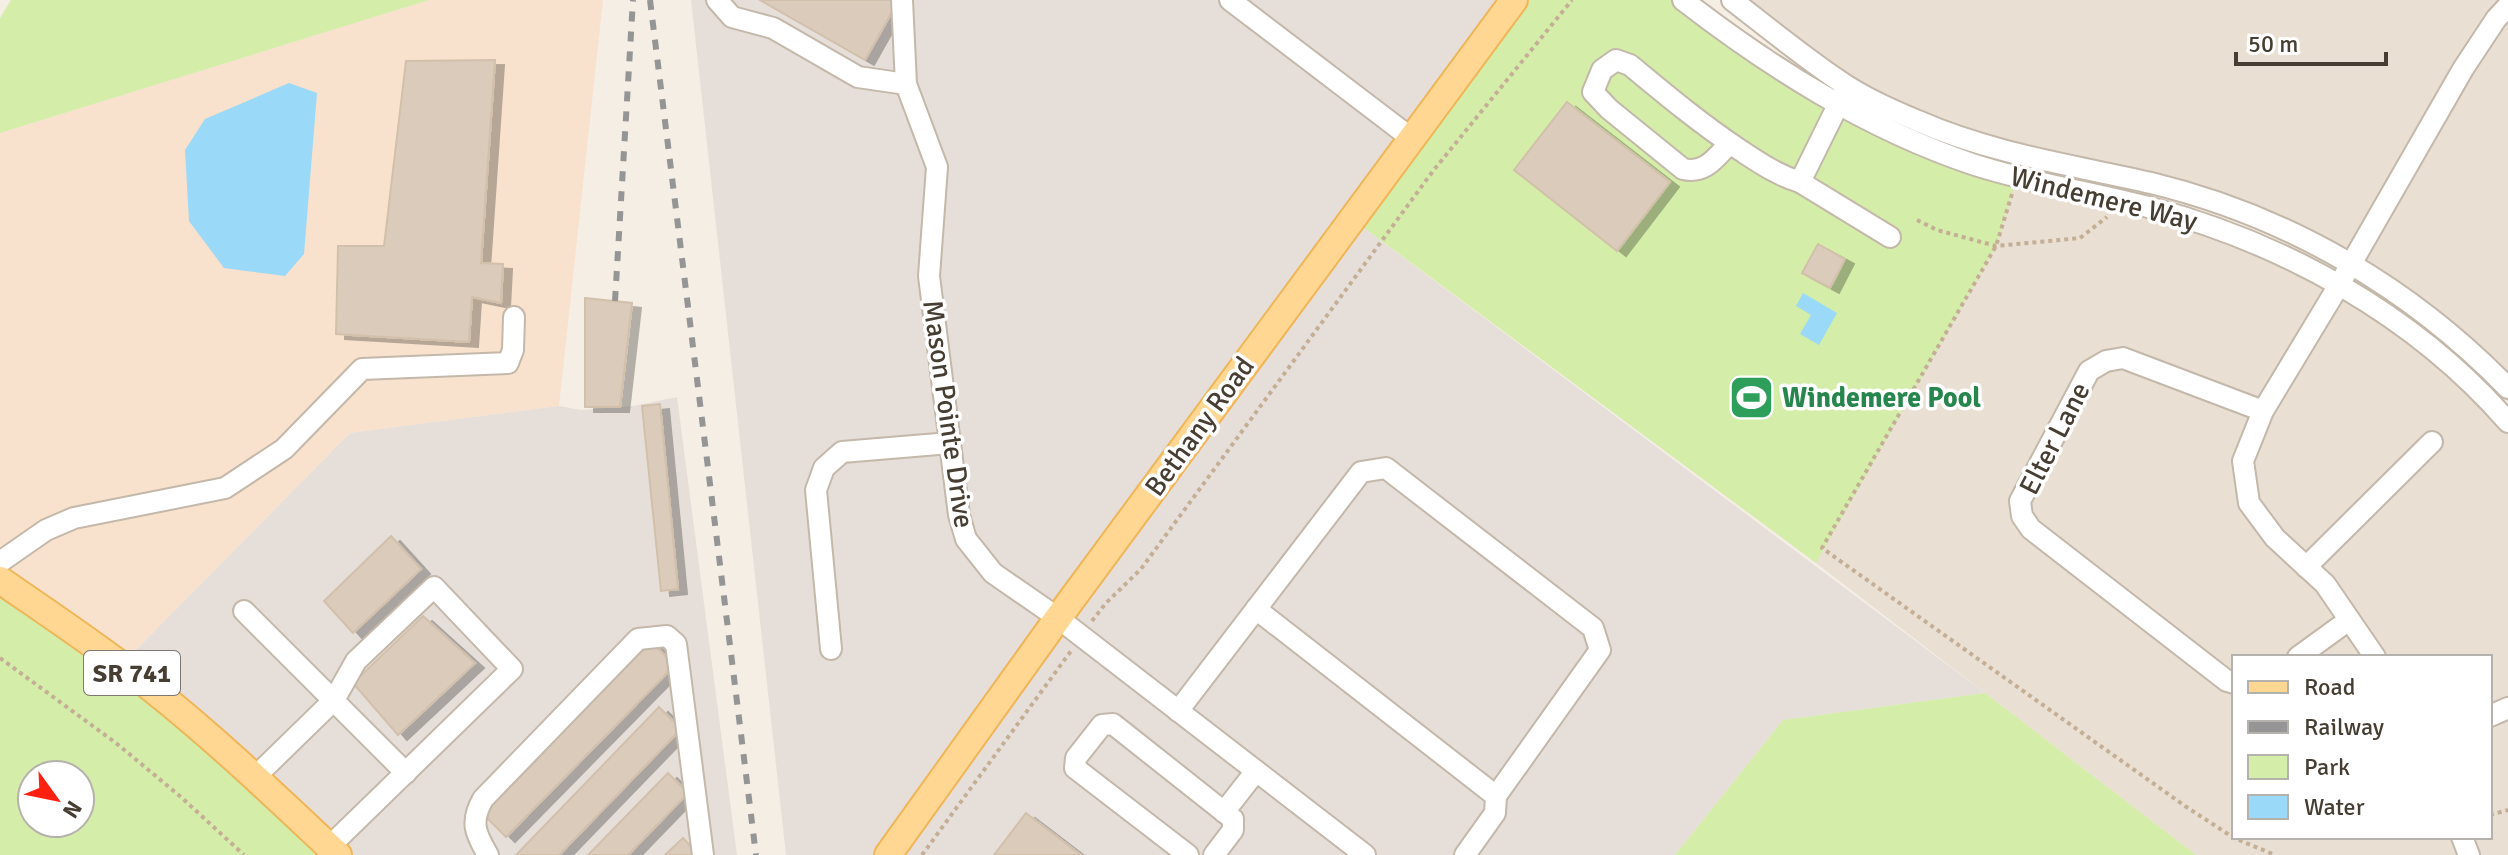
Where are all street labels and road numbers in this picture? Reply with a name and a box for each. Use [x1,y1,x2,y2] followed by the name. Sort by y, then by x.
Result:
[2007,159,2201,239] street label: Windemere Way
[915,298,981,530] street label: Mason Pointe Drive
[1138,350,1262,503] street label: Bethany Road
[2012,377,2098,500] street label: Elter Lane
[84,651,180,695] road number: SR 741

